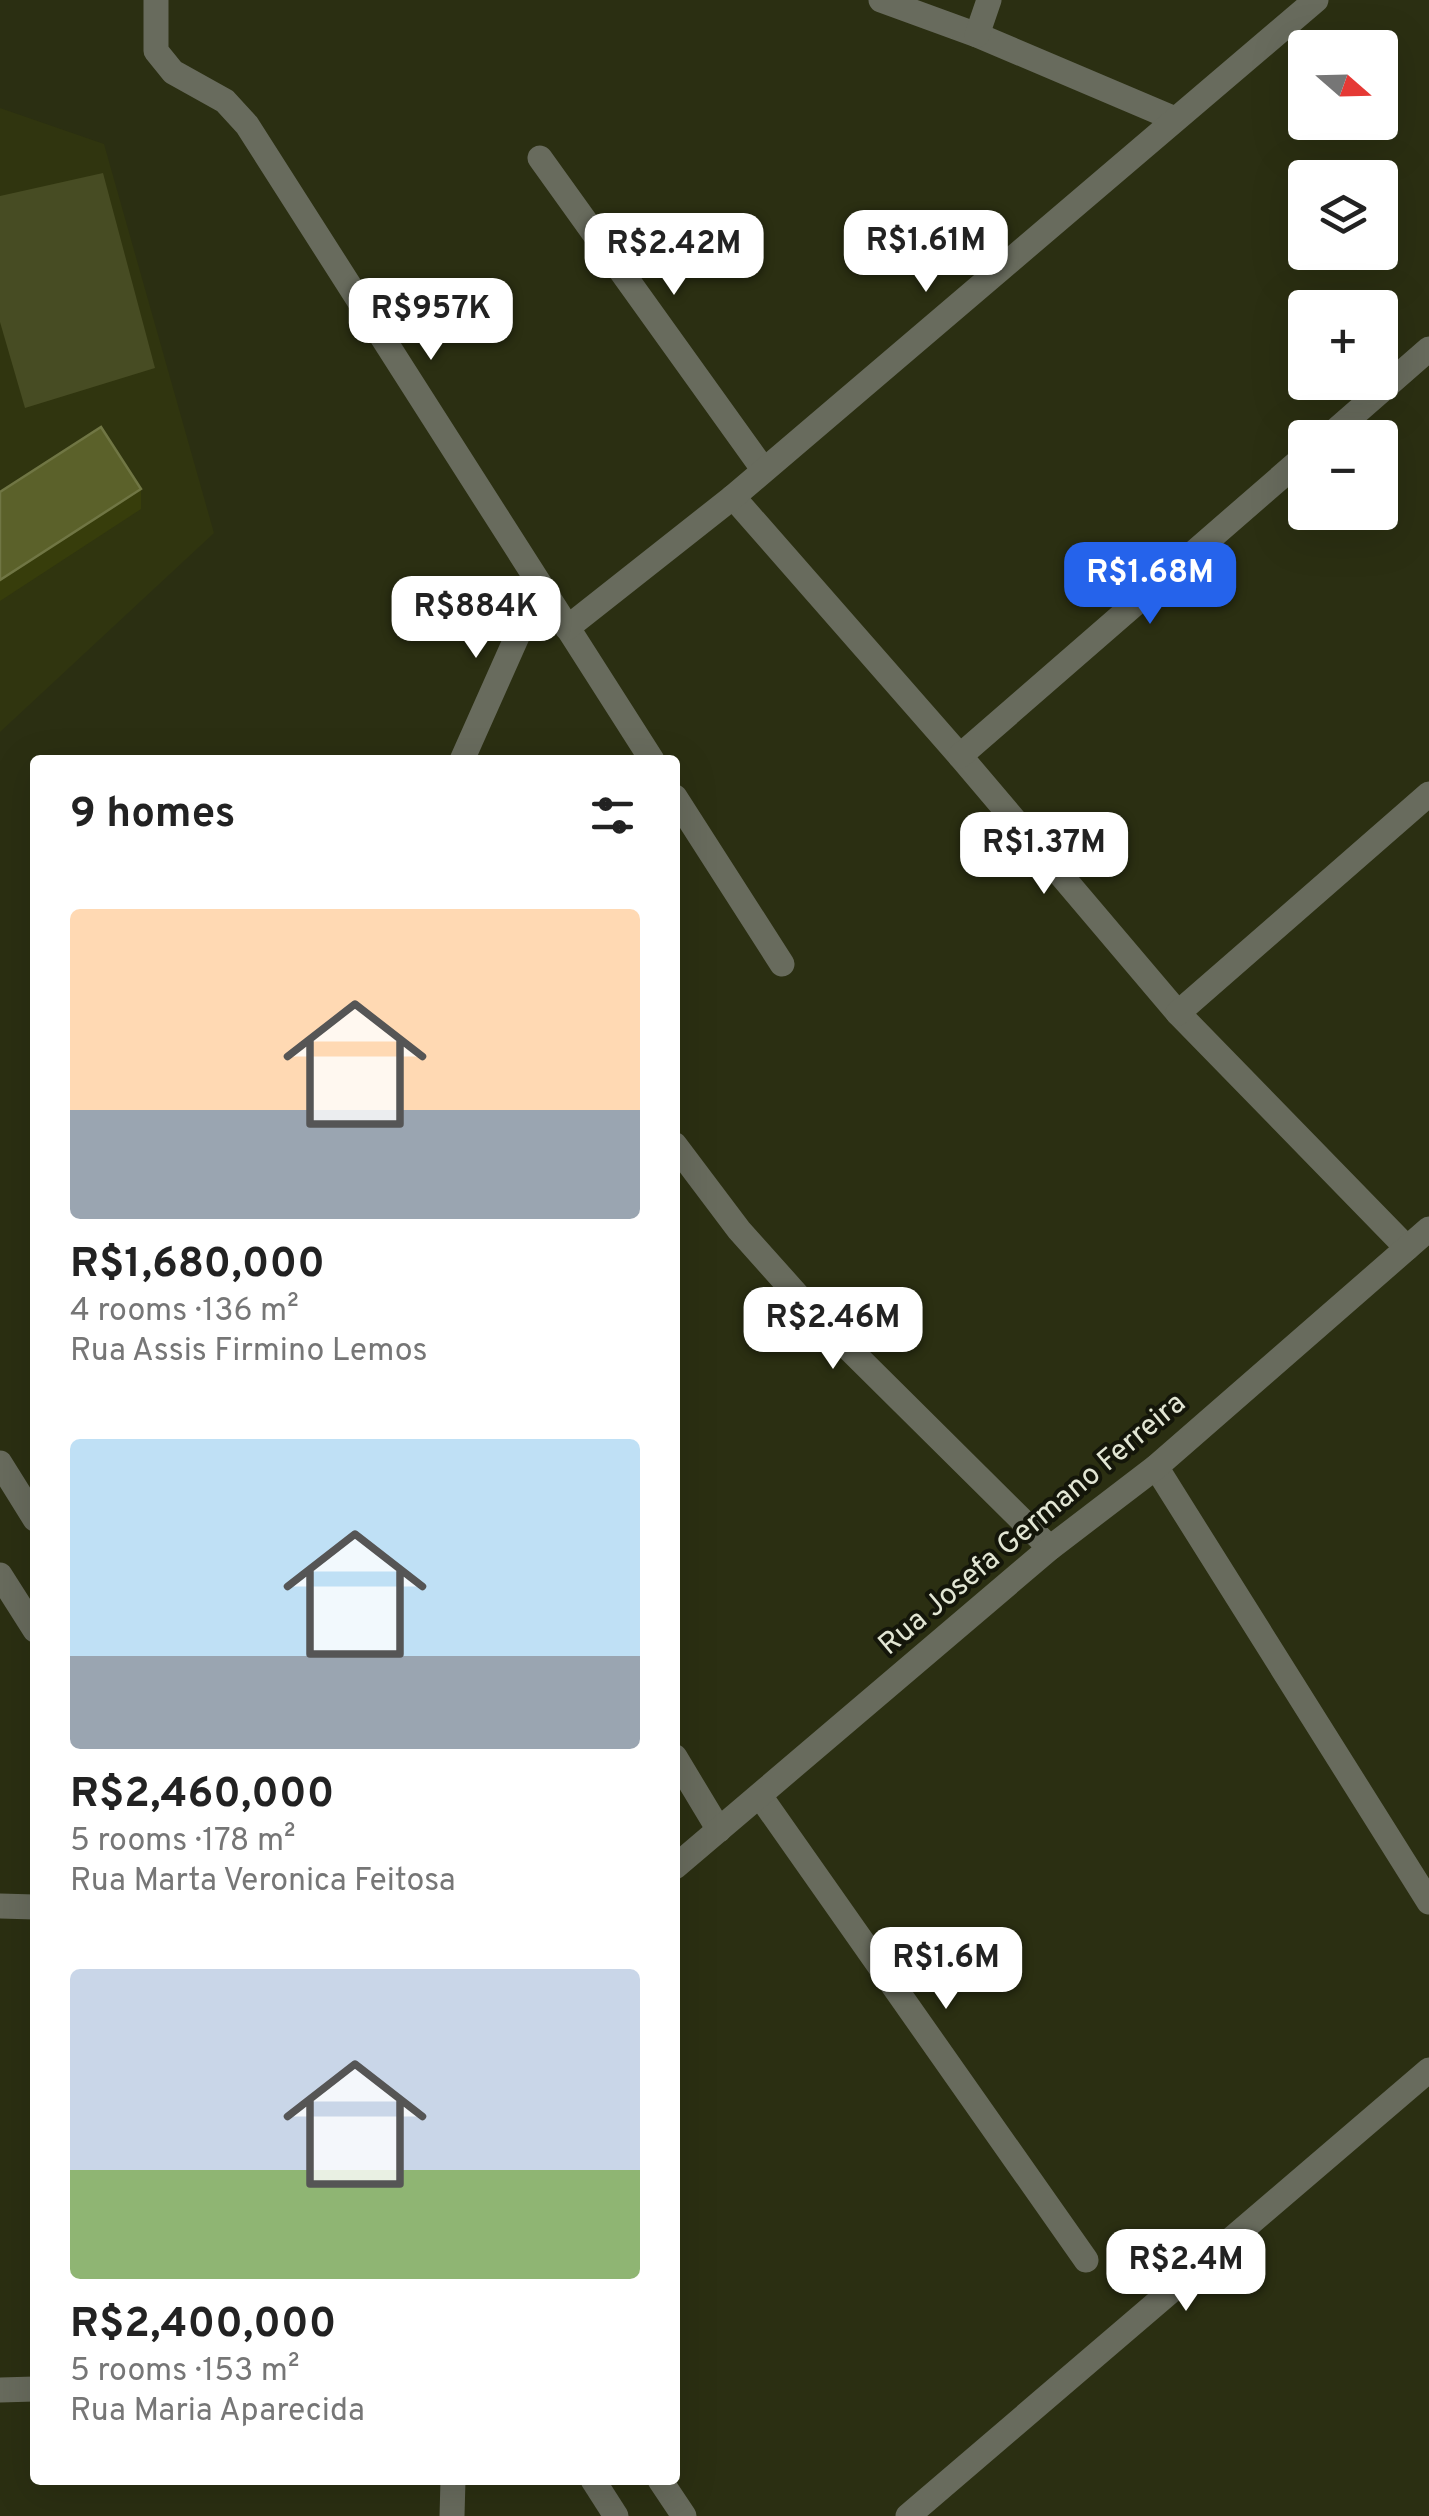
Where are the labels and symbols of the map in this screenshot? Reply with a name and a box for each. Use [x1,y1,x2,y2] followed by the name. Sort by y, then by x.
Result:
[1288,30,1398,140] north arrow
[834,210,1018,295] pin: R$1.61M
[582,213,766,298] pin: R$2.42M
[350,278,512,363] pin: R$957K
[1058,542,1242,627] pin: R$1.68M
[395,576,557,661] pin: R$884K
[952,812,1136,897] pin: R$1.37M
[741,1287,925,1372] pin: R$2.46M
[872,1386,1194,1664] street label: Rua Josefa Germano Ferreira
[865,1927,1027,2012] pin: R$1.6M
[1105,2229,1267,2314] pin: R$2.4M

